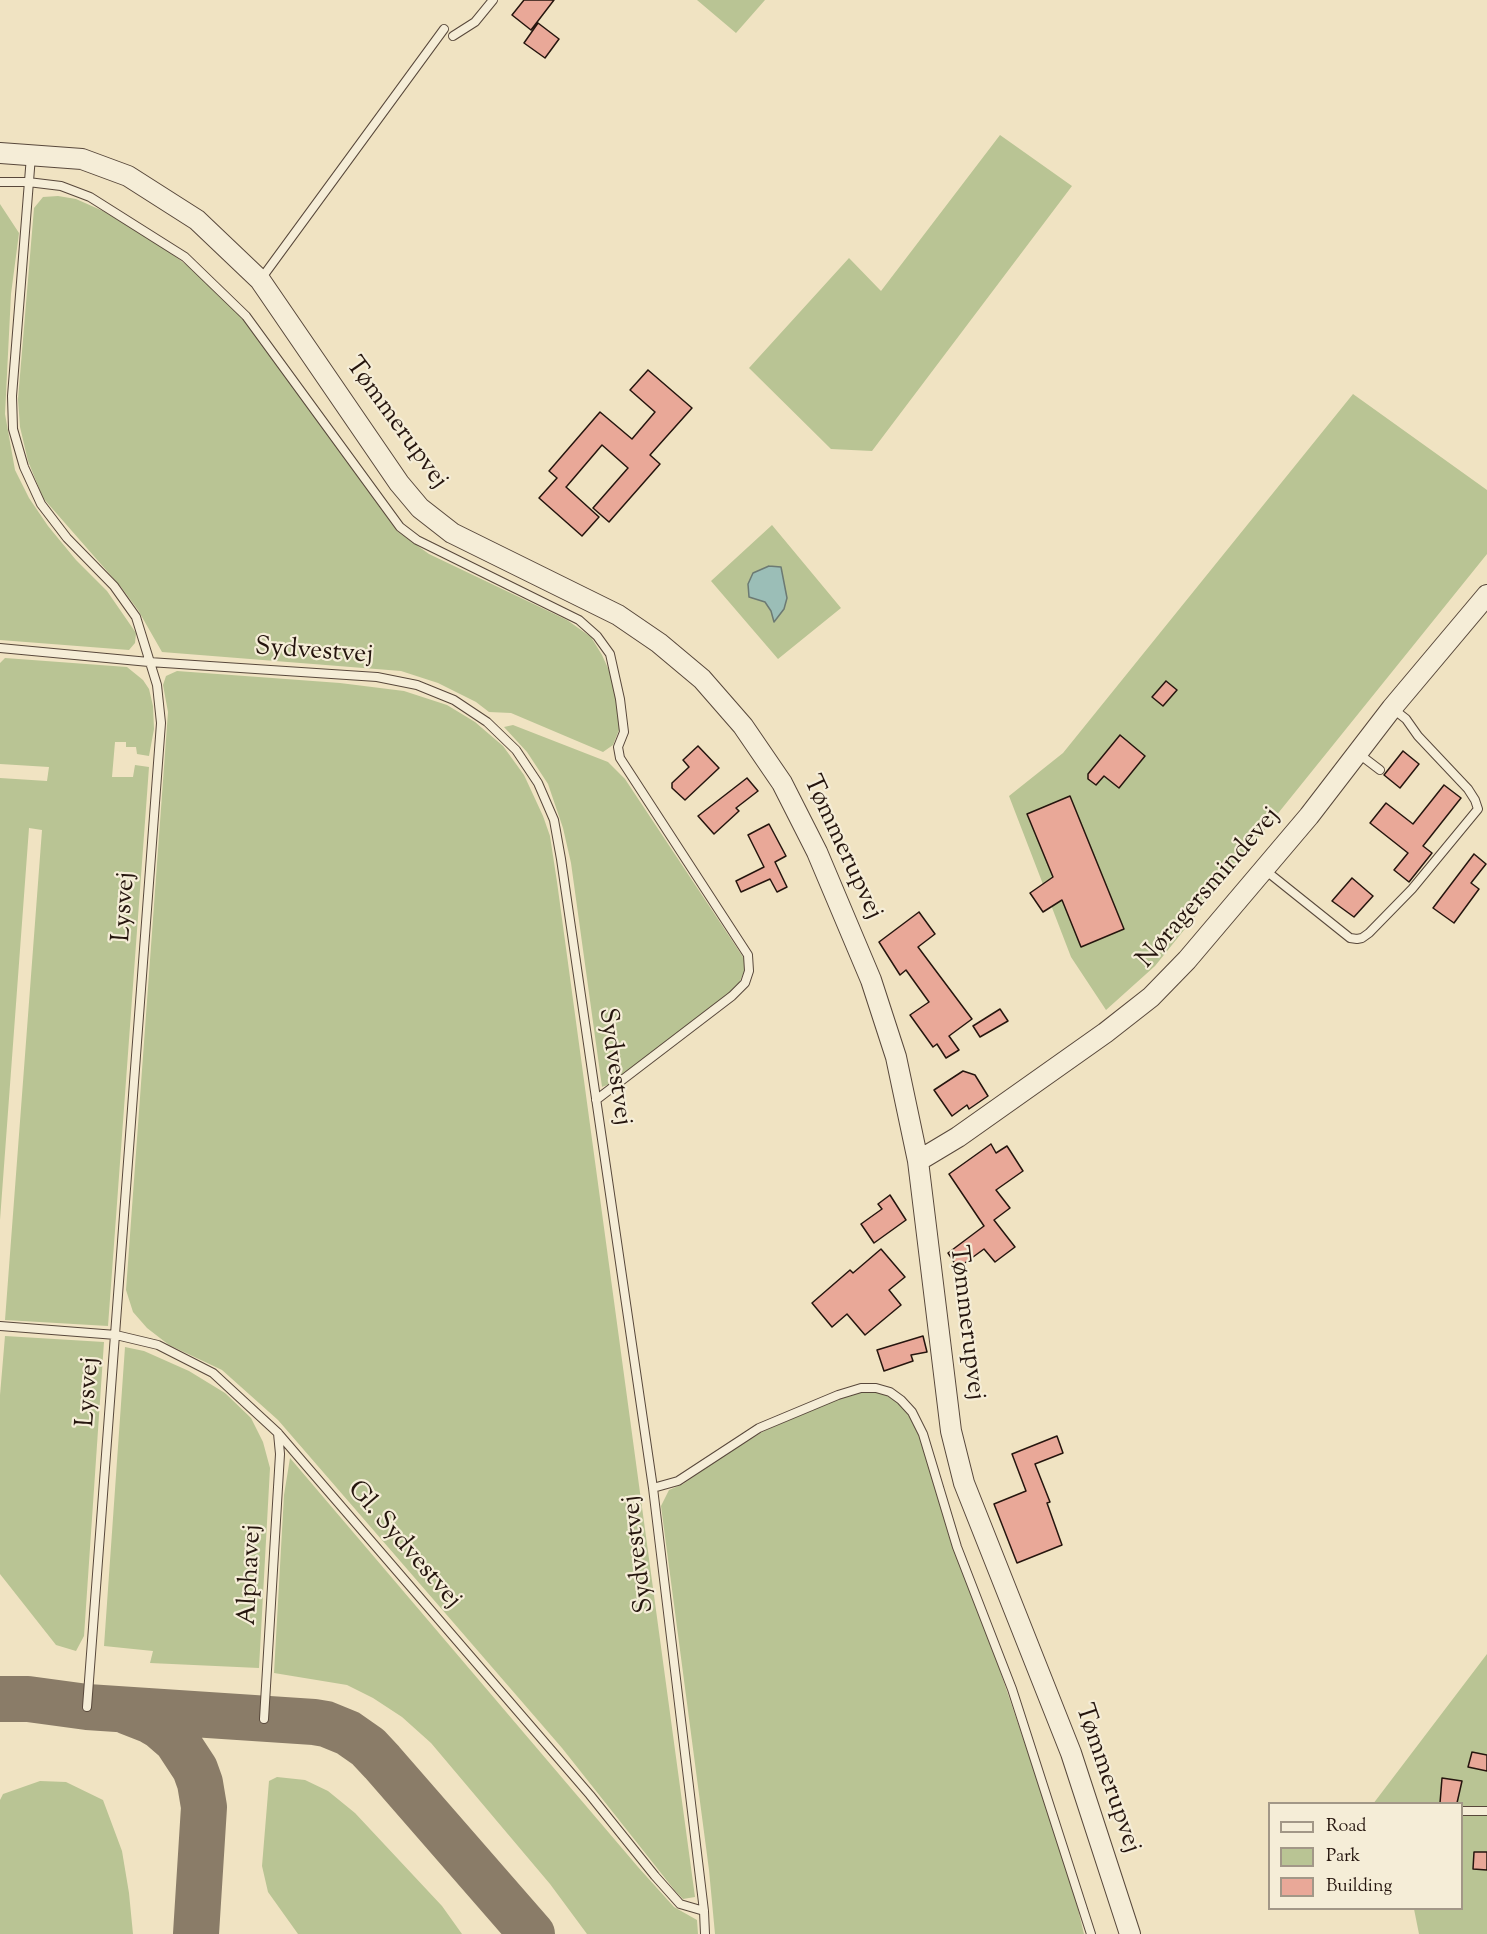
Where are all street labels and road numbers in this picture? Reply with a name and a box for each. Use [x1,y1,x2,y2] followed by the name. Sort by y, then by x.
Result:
[337,352,453,496] street label: Tømmerupvej
[254,633,374,673] street label: Sydvestvej
[794,771,888,925] street label: Tømmerupvej
[1132,802,1288,976] street label: Nøragersmindevej
[108,871,144,943] street label: Lysvej
[589,1006,637,1128] street label: Sydvestvej
[940,1244,990,1402] street label: Tømmerupvej
[72,1356,108,1428] street label: Lysvej
[339,1476,467,1616] street label: Gl. Sydvestvej
[617,1493,663,1615] street label: Sydvestvej
[234,1524,270,1626] street label: Alphavej
[1066,1700,1146,1858] street label: Tømmerupvej

